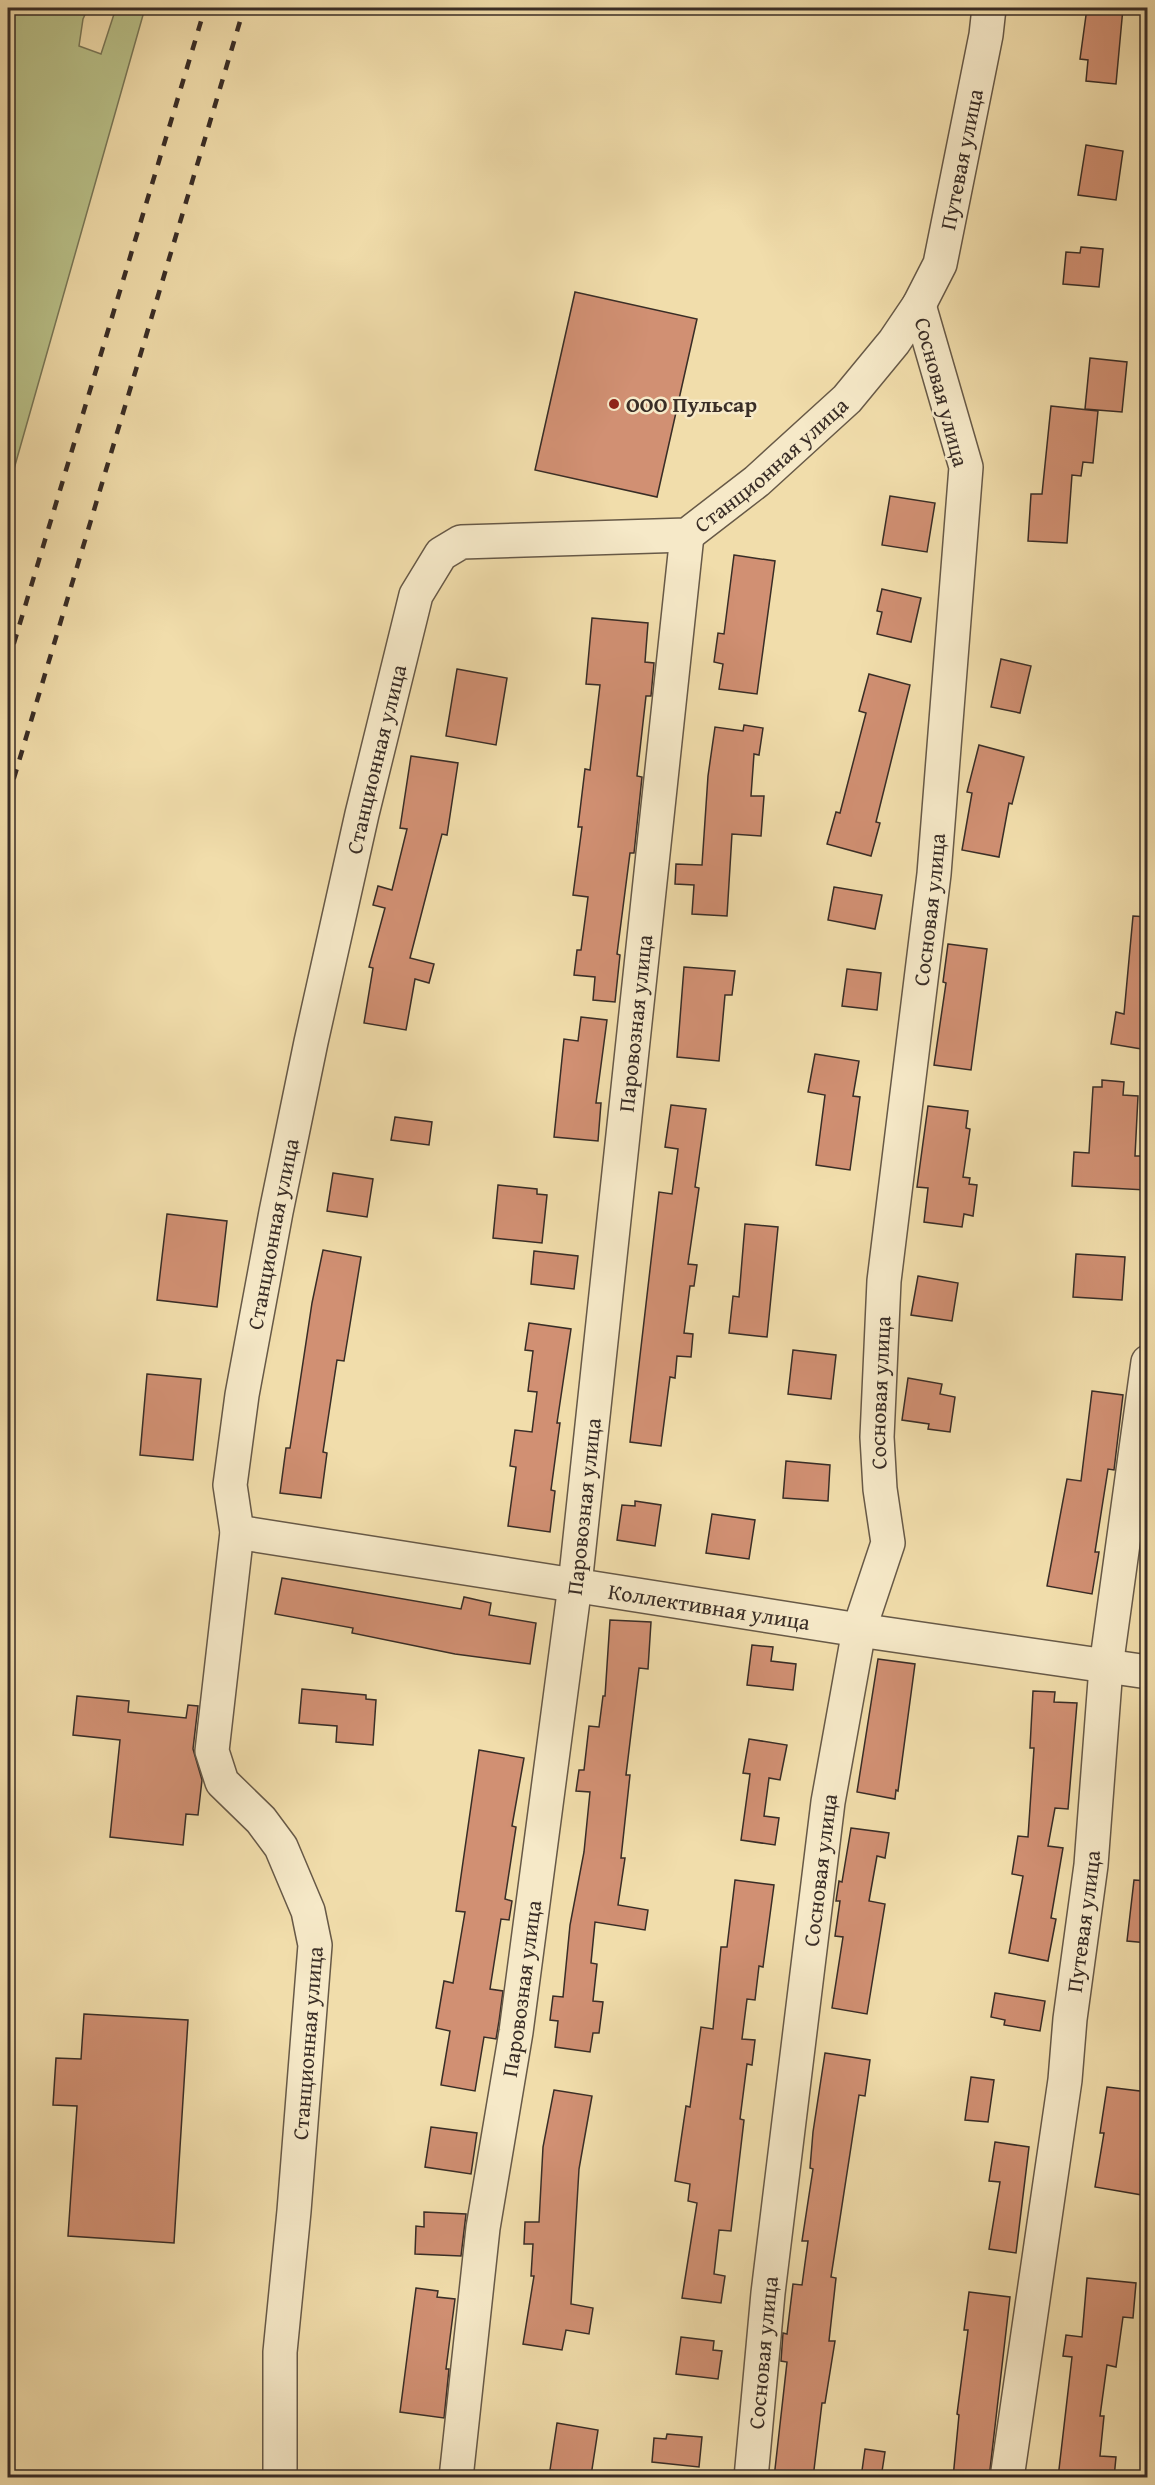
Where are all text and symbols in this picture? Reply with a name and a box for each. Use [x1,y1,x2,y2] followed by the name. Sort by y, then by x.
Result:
[931,85,991,233] street label: Путевая улица
[907,314,977,471] street label: Сосновая улица
[626,388,757,420] place label: ООО Пульсар
[687,389,856,540] street label: Станционная улица
[607,397,621,411] marker: ООО Пульсар
[338,660,414,857] street label: Станционная улица
[904,831,953,988] street label: Сосновая улица
[610,933,660,1113] street label: Паровозная улица
[238,1135,307,1332] street label: Станционная улица
[861,1315,898,1470] street label: Сосновая улица
[558,1416,609,1597] street label: Паровозная улица
[606,1575,813,1638] street label: Коллективная улица
[795,1790,845,1948] street label: Сосновая улица
[1058,1849,1108,1994] street label: Путевая улица
[493,1898,549,2079] street label: Паровозная улица
[284,1945,331,2141] street label: Станционная улица
[740,2274,786,2430] street label: Сосновая улица

